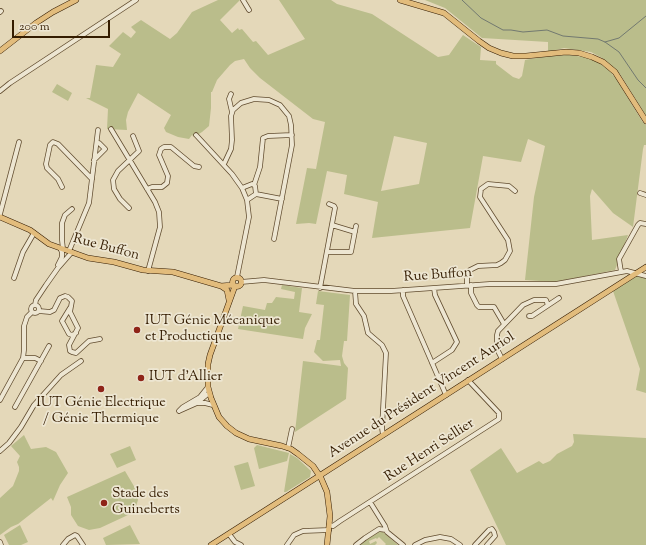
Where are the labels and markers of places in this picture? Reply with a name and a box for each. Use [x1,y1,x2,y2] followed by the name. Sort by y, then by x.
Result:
[145,314,280,346] place label: IUT Génie Mécanique et Productique
[132,325,142,335] marker: IUT Génie Mécanique et Productique
[149,370,223,386] place label: IUT d'Allier
[136,373,146,383] marker: IUT d'Allier
[96,384,106,394] marker: IUT Génie Electrique / Génie Thermique
[36,396,166,428] place label: IUT Génie Electrique / Génie Thermique
[112,487,180,520] place label: Stade des Guineberts
[99,498,109,508] marker: Stade des Guineberts

